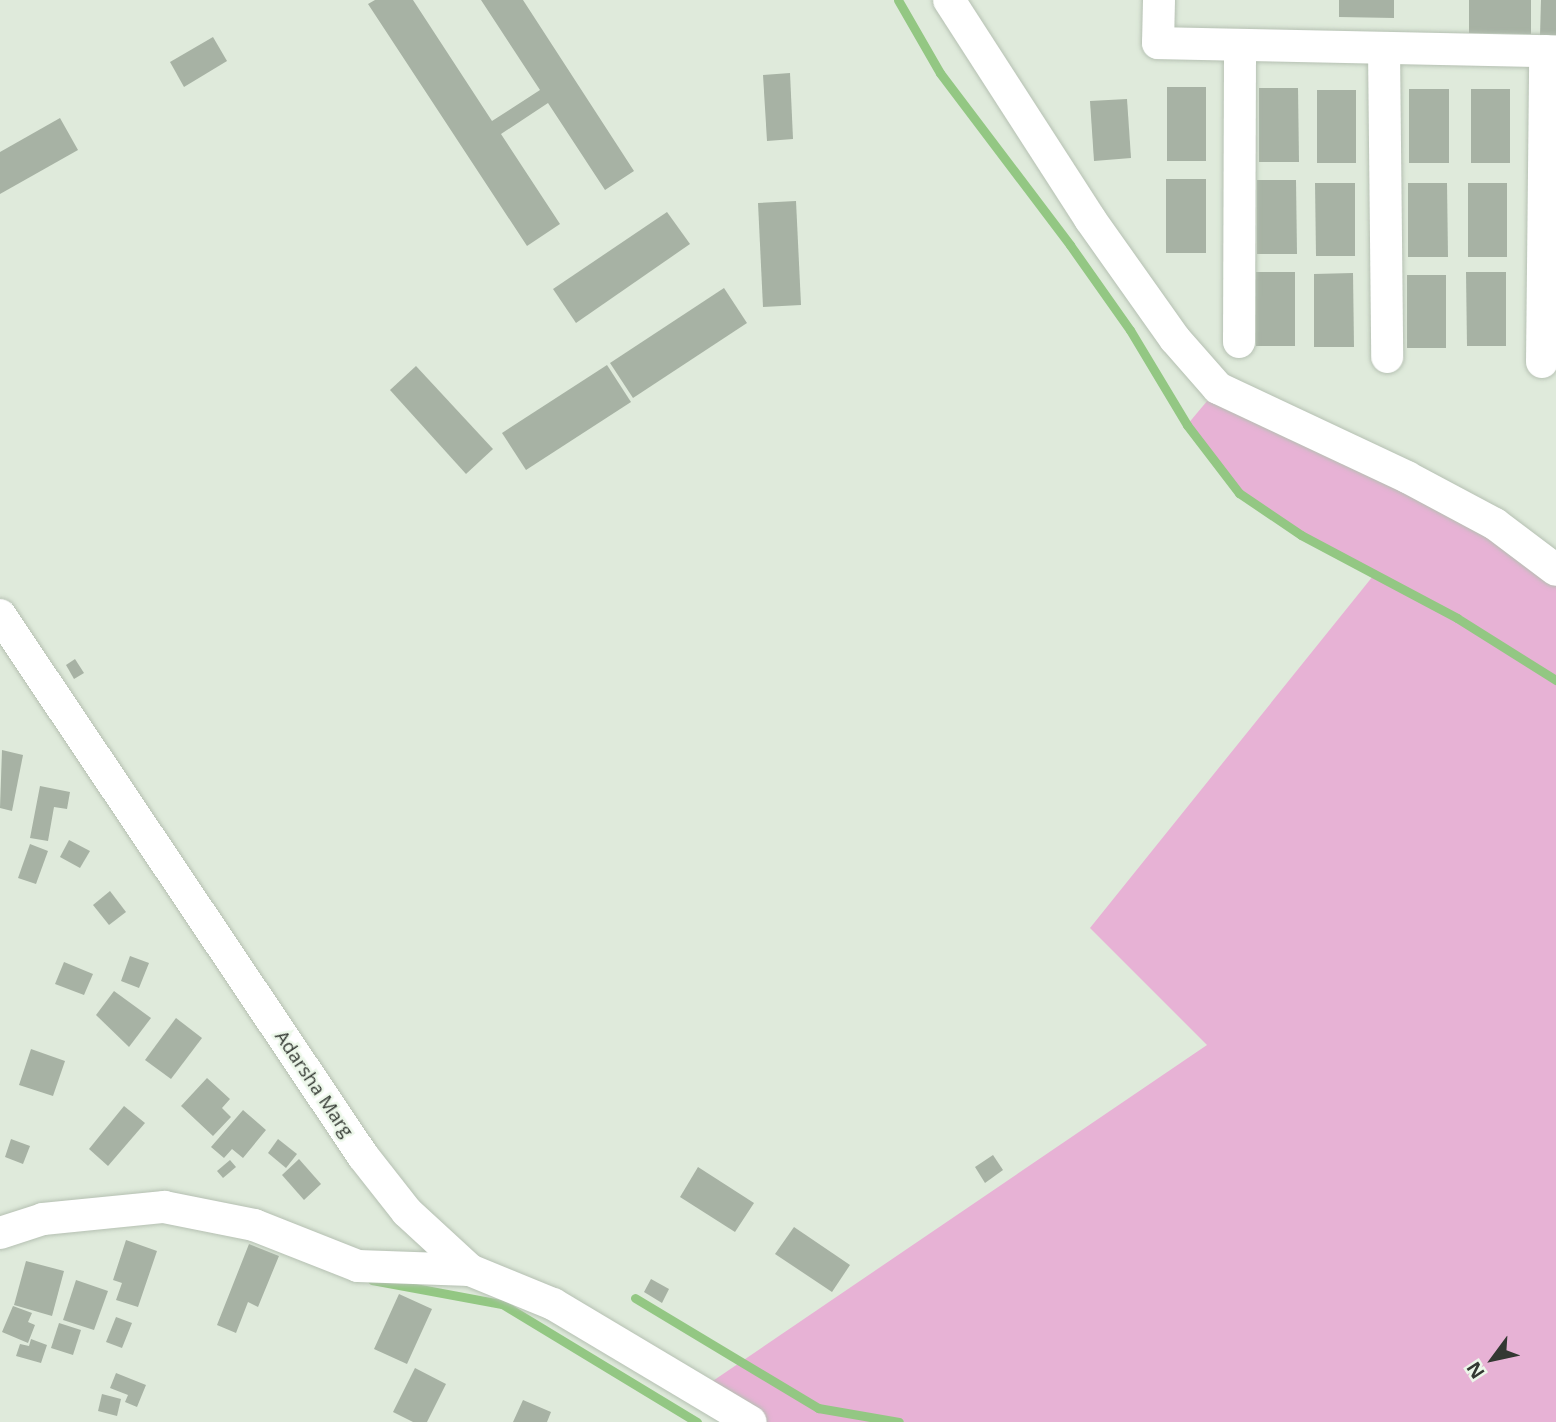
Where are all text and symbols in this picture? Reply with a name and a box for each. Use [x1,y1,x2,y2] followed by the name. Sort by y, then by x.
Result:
[270,1026,358,1142] street label: Adarsha Marg
[1458,1324,1528,1394] north arrow
[1460,1357,1491,1384] text: N

